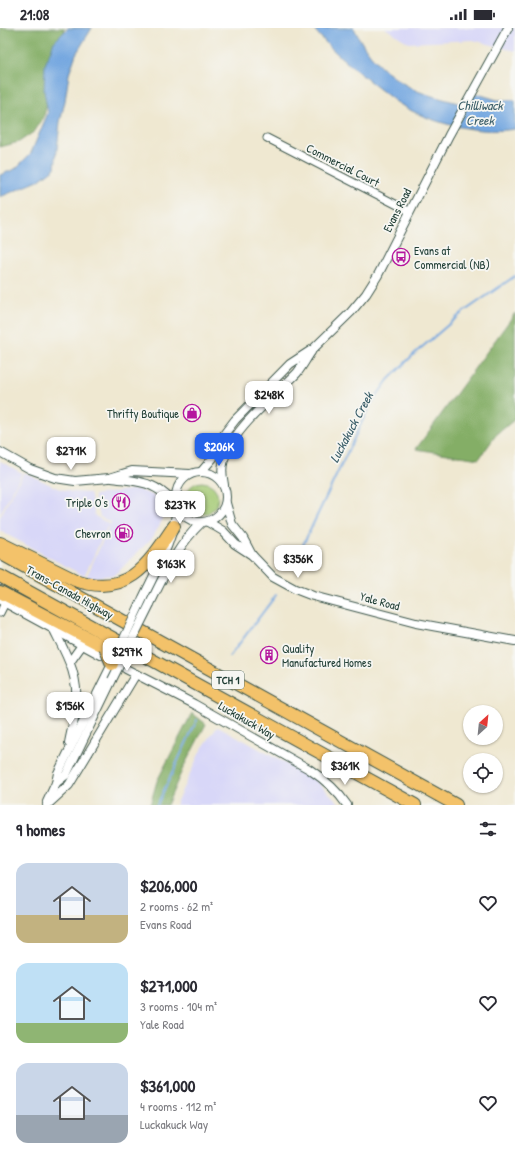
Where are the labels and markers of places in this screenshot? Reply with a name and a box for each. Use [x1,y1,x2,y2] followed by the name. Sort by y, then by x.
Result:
[414,242,490,273] place label: Evans at Commercial (NB)
[391,247,411,267] bus stop icon: Evans at Commercial (NB)
[241,381,297,415] pin: $248K
[182,403,202,423] shop icon: Thrifty Boutique
[107,405,179,422] place label: Thrifty Boutique
[191,433,247,467] pin: $206K
[43,437,99,471] pin: $271K
[152,491,208,525] pin: $237K
[111,492,131,512] restaurant icon: Triple O's
[66,494,108,511] place label: Triple O's
[114,523,134,543] fuel station icon: Chevron
[75,525,111,542] place label: Chevron
[270,545,326,579] pin: $356K
[143,550,199,584] pin: $163K
[99,638,155,672] pin: $297K
[282,640,372,671] place label: Quality Manufactured Homes
[259,645,279,665] building icon: Quality Manufactured Homes
[42,692,98,726] pin: $156K
[317,752,373,786] pin: $361K

